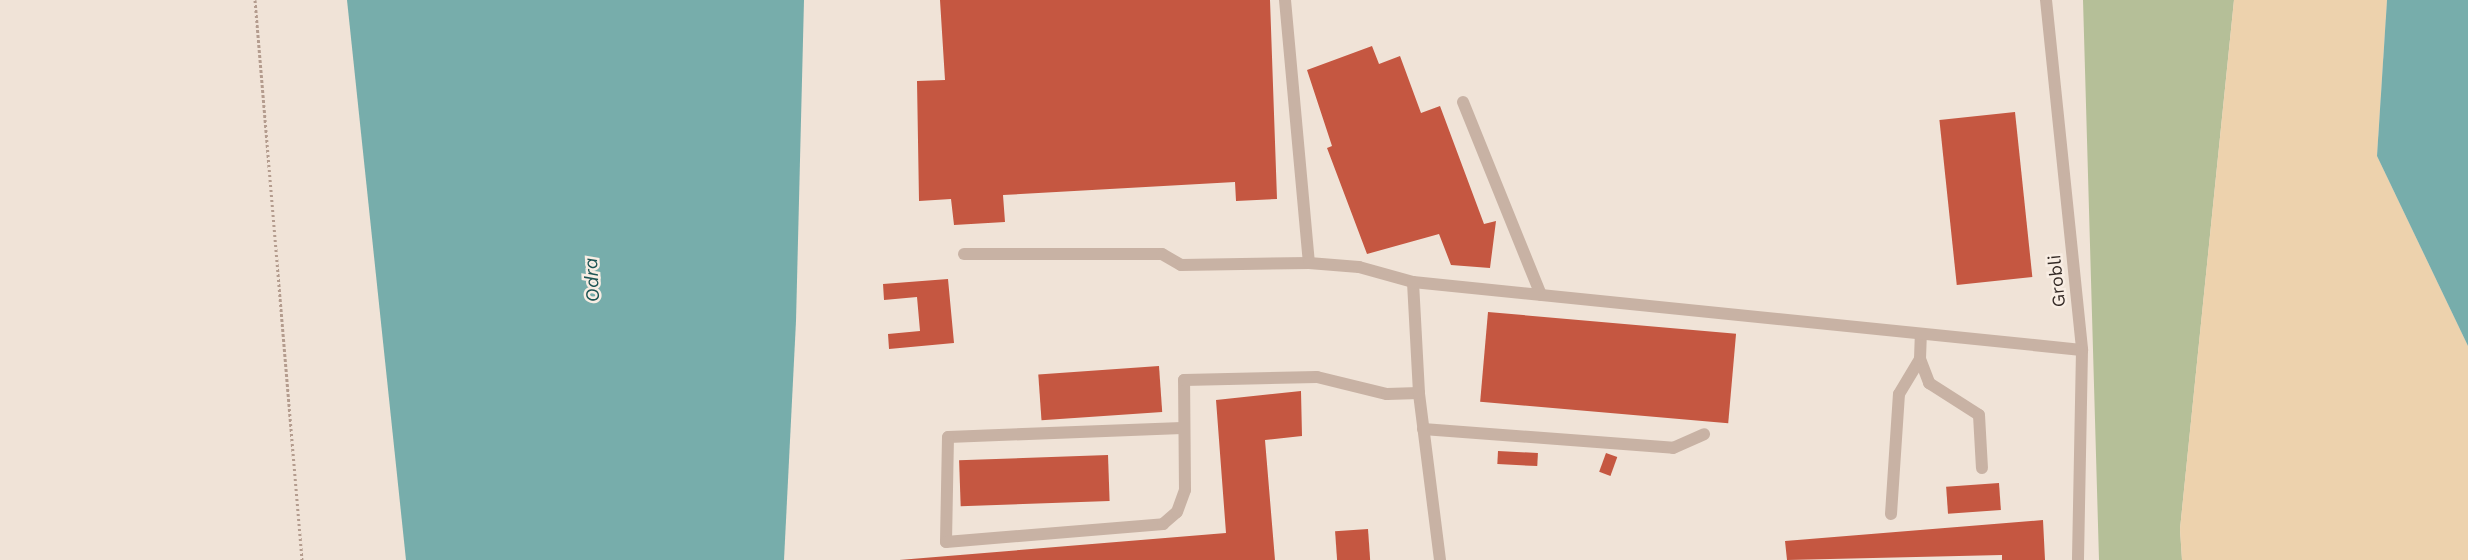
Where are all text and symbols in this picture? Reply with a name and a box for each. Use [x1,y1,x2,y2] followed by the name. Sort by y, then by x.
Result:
[2044,254,2070,308] street label: Grobli
[579,257,605,303] water label: Odra

